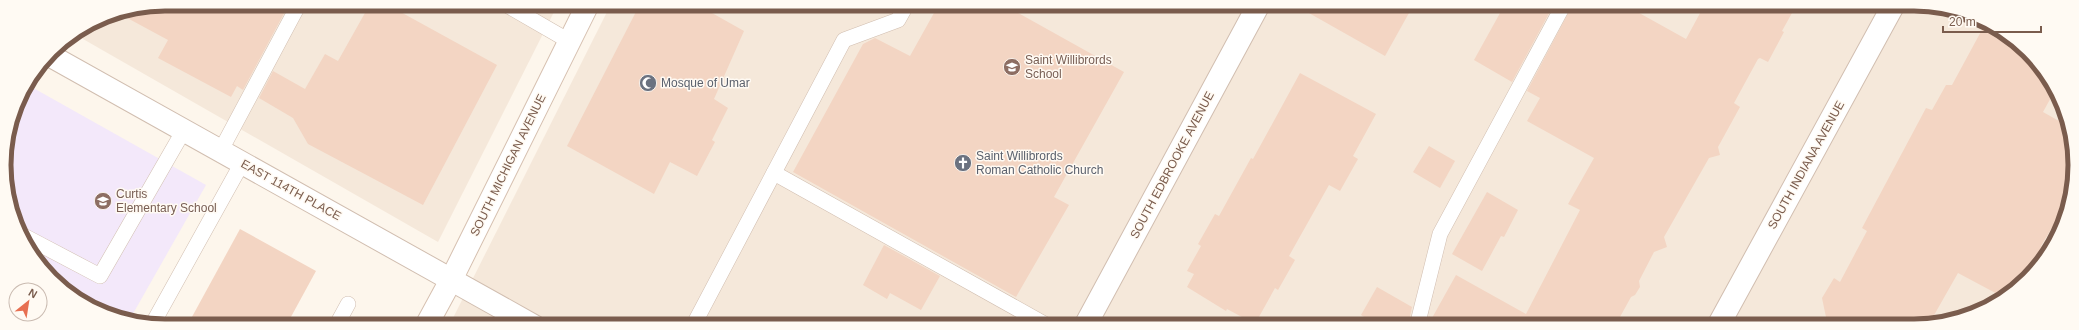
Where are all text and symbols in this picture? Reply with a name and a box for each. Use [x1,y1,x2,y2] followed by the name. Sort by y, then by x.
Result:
[1943,8,2041,34] scale bar
[1949,15,1976,29] text: 20 m
[1025,53,1112,81] place label: Saint Willibrords School
[1002,57,1022,77] school or university icon: Saint Willibrords School
[638,73,658,93] mosque icon: Mosque of Umar
[661,76,750,90] place label: Mosque of Umar
[1127,89,1217,241] street label: SOUTH EDBROOKE AVENUE
[467,92,549,238] street label: SOUTH MICHIGAN AVENUE
[1765,98,1847,232] street label: SOUTH INDIANA AVENUE
[976,149,1103,177] place label: Saint Willibrords Roman Catholic Church
[953,153,973,173] church icon: Saint Willibrords Roman Catholic Church
[239,157,343,223] street label: EAST 114TH PLACE
[116,187,217,215] place label: Curtis Elementary School
[93,191,113,211] school or university icon: Curtis Elementary School
[8,282,48,322] north arrow
[27,286,39,301] text: N

